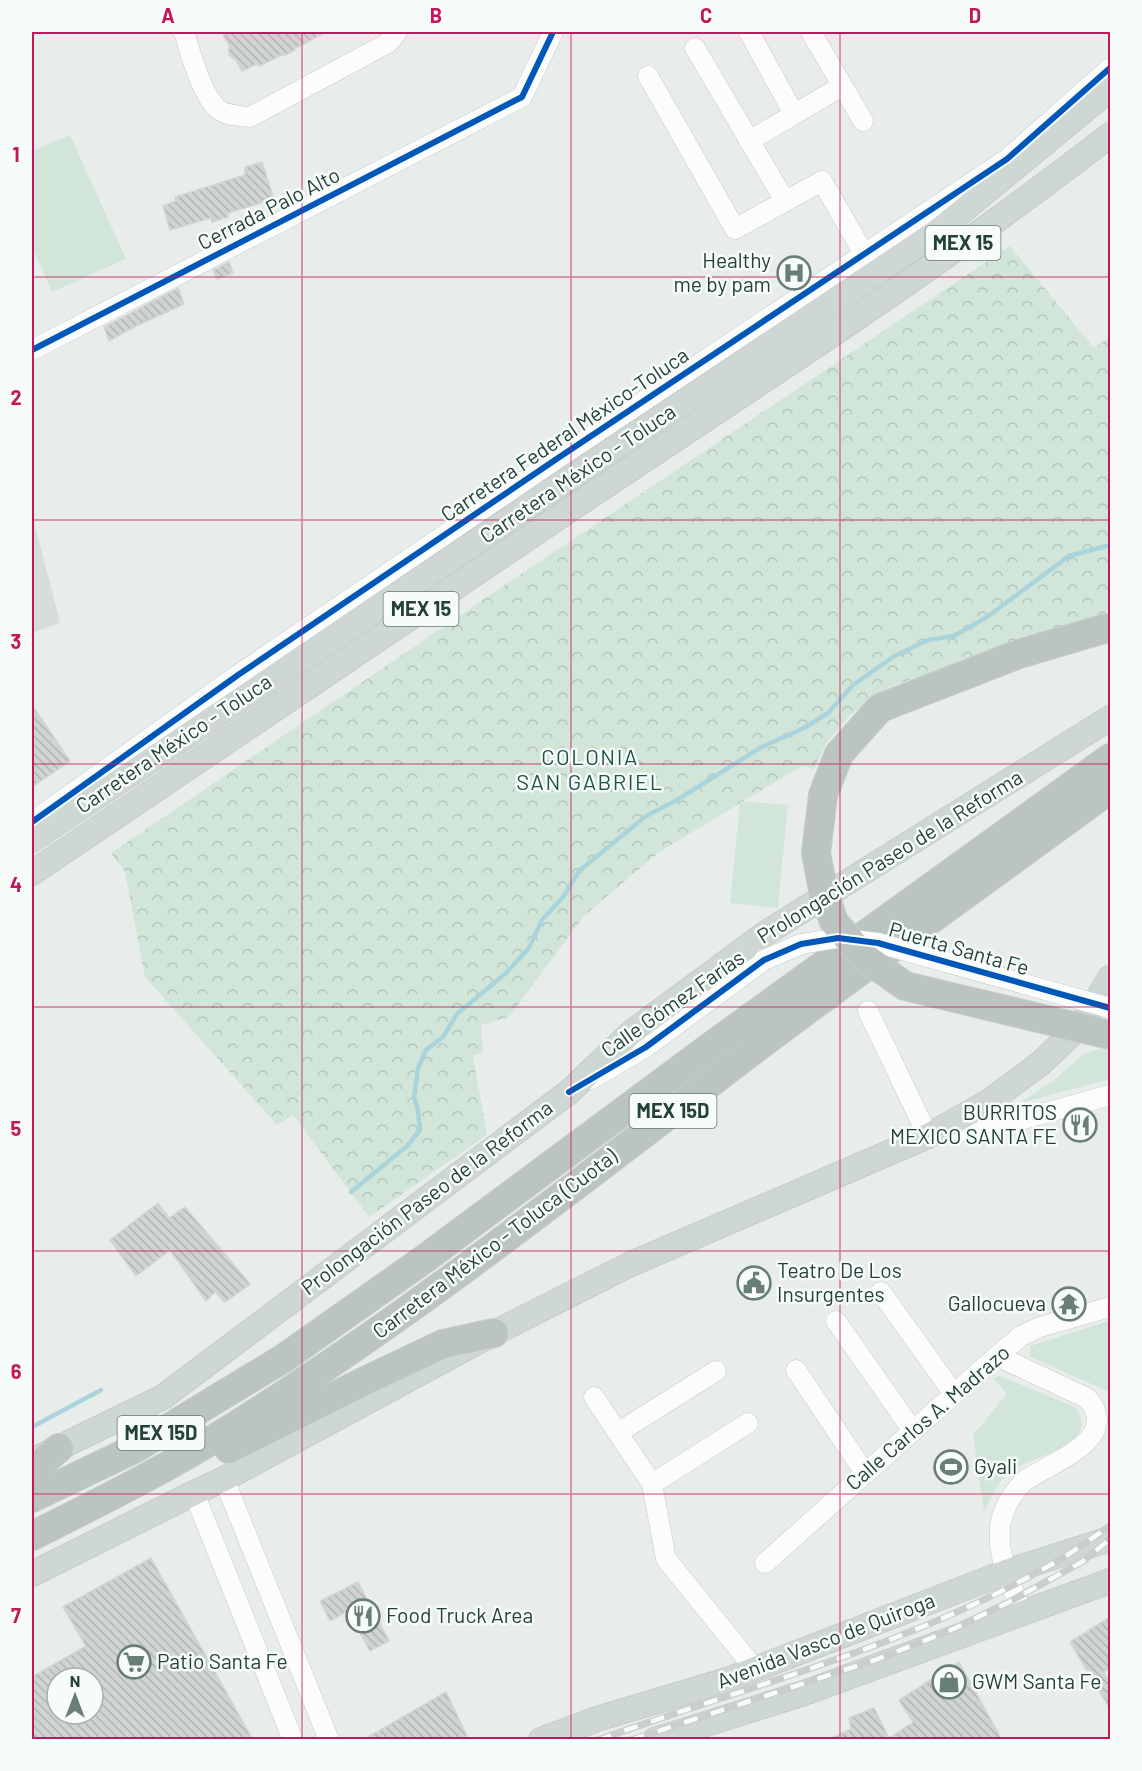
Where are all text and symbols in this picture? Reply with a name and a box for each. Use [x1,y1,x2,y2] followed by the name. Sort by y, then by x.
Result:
[161,3,175,27] text: A
[430,3,442,27] text: B
[700,3,712,27] text: C
[969,3,981,27] text: D
[12,142,20,166] text: 1
[193,161,344,254] street label: Cerrada Palo Alto
[926,226,1000,260] road number: MEX 15
[674,247,771,296] place label: Healthy me by pam
[776,255,812,291] hospital icon: Healthy me by pam
[436,341,693,526] street label: Carretera Federal México-Toluca
[10,385,22,409] text: 2
[475,398,680,548] street label: Carretera México - Toluca
[384,592,458,626] road number: MEX 15
[11,629,21,653] text: 3
[71,668,276,818] street label: Carretera México - Toluca
[516,743,664,794] district label: COLONIA SAN GABRIEL
[752,763,1027,948] street label: Prolongación Paseo de la Reforma
[10,872,22,896] text: 4
[887,916,1032,979] street label: Puerta Santa Fe
[596,944,749,1062] street label: Calle Gómez Farías
[296,1094,557,1300] street label: Prolongación Paseo de la Reforma
[630,1094,716,1128] road number: MEX 15D
[890,1099,1057,1148] place label: BURRITOS MEXICO SANTA FE
[1062,1107,1098,1143] restaurant icon: BURRITOS MEXICO SANTA FE
[11,1116,22,1140] text: 5
[367,1142,622,1343] street label: Carretera México - Toluca (Cuota)
[777,1257,902,1306] place label: Teatro De Los Insurgentes
[736,1265,772,1301] public building icon: Teatro De Los Insurgentes
[1051,1286,1087,1322] temple icon: Gallocueva
[948,1290,1046,1315] place label: Gallocueva
[840,1339,1014,1495] street label: Calle Carlos A. Madrazo
[11,1359,22,1383] text: 6
[118,1416,204,1450] road number: MEX 15D
[933,1449,969,1485] sports icon: Gyali
[974,1453,1017,1478] place label: Gyali
[713,1586,938,1693] street label: Avenida Vasco de Quiroga
[345,1598,381,1634] restaurant icon: Food Truck Area
[386,1602,533,1627] place label: Food Truck Area
[11,1603,21,1627] text: 7
[116,1644,152,1680] supermarket icon: Patio Santa Fe
[157,1648,288,1673] place label: Patio Santa Fe
[931,1664,967,1700] shop icon: GWM Santa Fe
[45,1666,105,1726] north arrow
[972,1668,1102,1693] place label: GWM Santa Fe
[70,1671,80,1690] text: N

